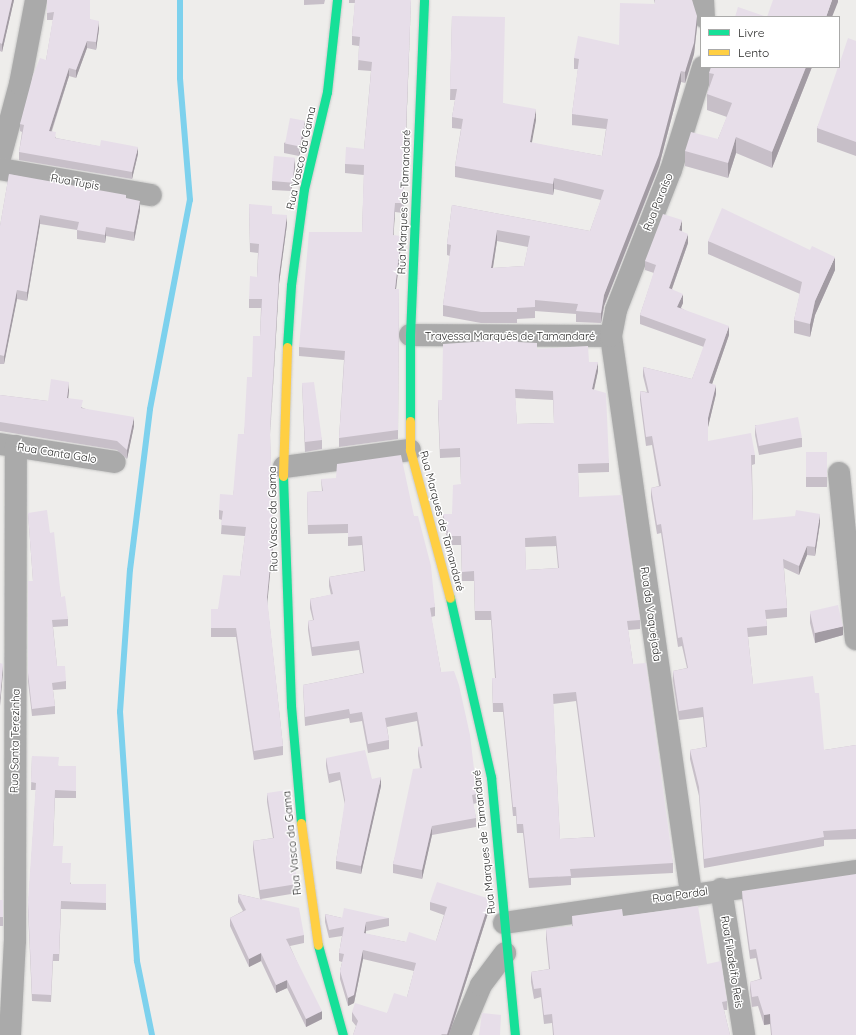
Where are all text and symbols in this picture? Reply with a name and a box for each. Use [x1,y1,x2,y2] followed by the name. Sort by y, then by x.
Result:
[700,16,840,68] legend
[738,25,764,40] text: Livre
[738,45,769,60] text: Lento
[284,105,318,211] street label: Rua Vasco da Gama
[395,129,413,275] street label: Rua Marques de Tamandaré
[50,171,100,193] street label: Rua Tupis
[640,171,676,233] street label: Rua Paraíso
[425,329,595,343] street label: Travessa Marquês de Tamandaré
[16,440,98,466] street label: Rua Canta Galo
[417,449,467,593] street label: Rua Marques de Tamandaré
[265,466,281,572] street label: Rua Vasco da Gama
[638,566,664,662] street label: Rua da Vaquejada
[7,689,23,793] street label: Rua Santa Terezinha
[470,769,498,915] street label: Rua Marques de Tamandaré
[280,790,304,896] street label: Rua Vasco da Gama
[651,885,709,905] street label: Rua Pardal
[718,915,746,1009] street label: Rua Filadelfio Reis

